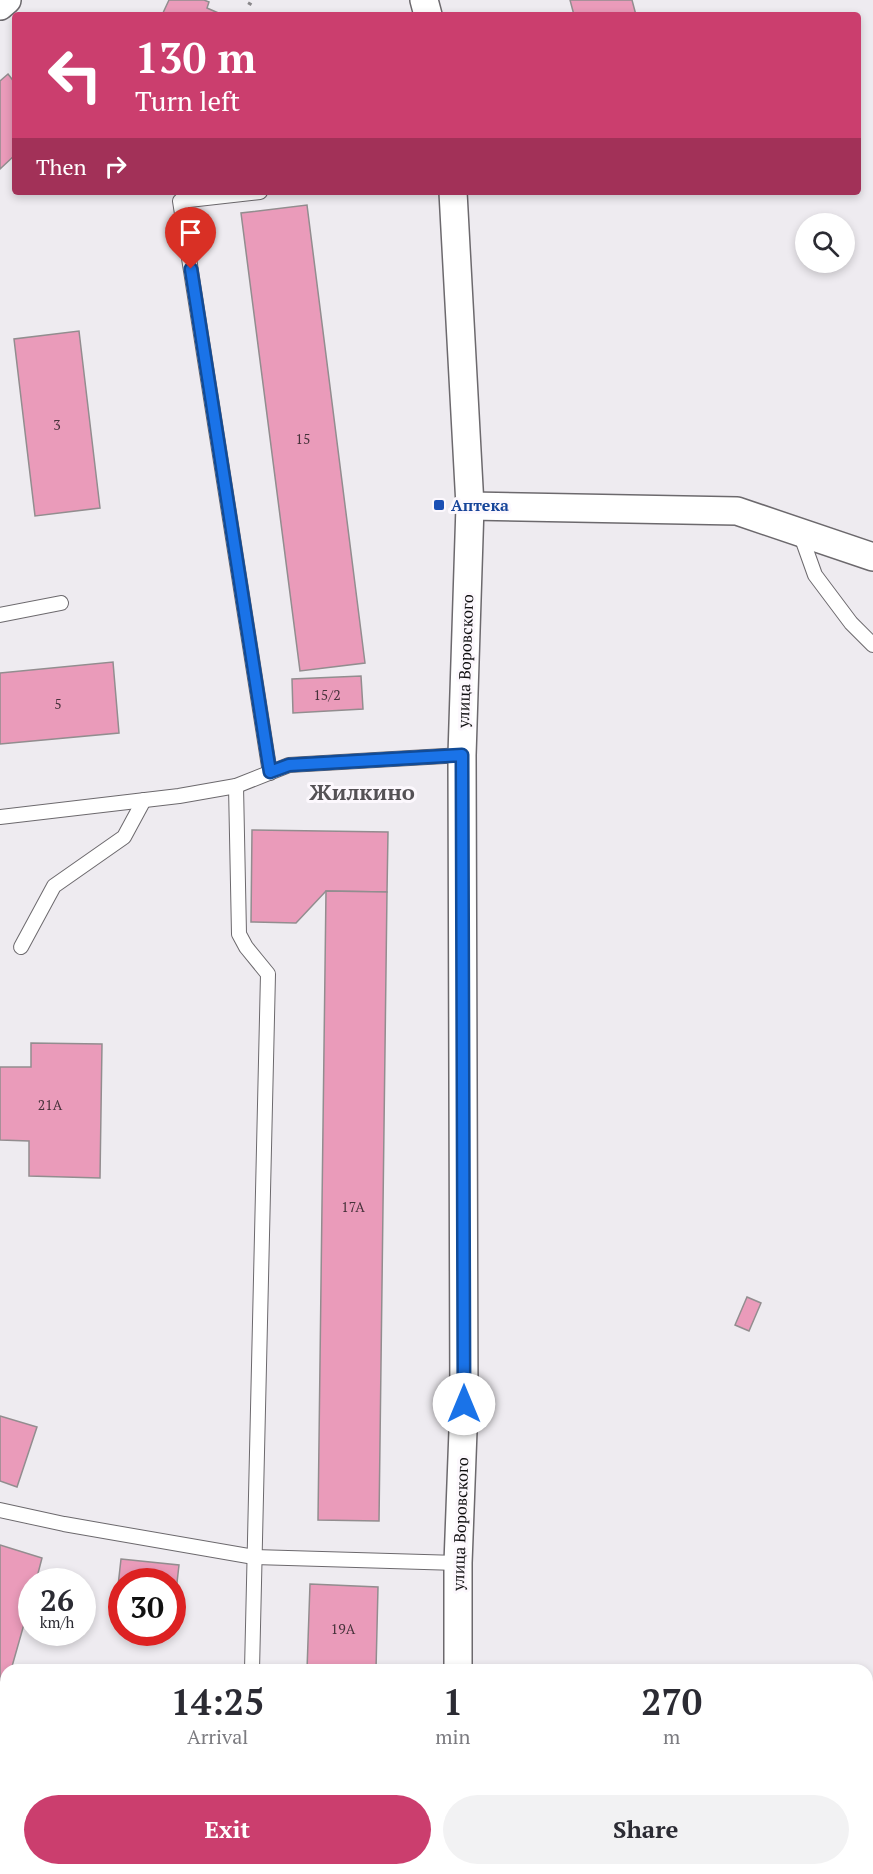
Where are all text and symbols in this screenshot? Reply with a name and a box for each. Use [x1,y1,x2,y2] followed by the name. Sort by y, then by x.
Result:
[135,29,256,85] text: 130 m
[36,36,114,114] icon: left
[135,83,240,119] text: Turn left
[99,150,132,183] icon: right
[36,152,87,181] text: Then
[165,207,216,269] pin
[795,213,855,273] map controls
[795,213,855,273] button: search
[174,216,207,249] icon: arrive
[53,415,61,434] house number: 3
[296,429,310,448] house number: 15
[451,494,509,516] place label: Аптека
[432,498,446,512] marker: Аптека
[452,594,478,729] street label: улица Воровского
[313,685,341,704] house number: 15/2
[54,694,62,713] house number: 5
[309,777,415,806] district label: Жилкино
[38,1095,63,1114] house number: 21А
[341,1197,365,1216] house number: 17А
[432,1372,496,1436] position arrow
[447,1457,473,1592] street label: улица Воровского
[108,1568,186,1646] speed limit sign: 30
[40,1580,74,1620] text: 26
[40,1612,74,1632] text: km/h
[331,1619,356,1638] house number: 19А
[171,1678,264,1725] text: 14:25
[443,1678,463,1725] text: 1
[641,1678,702,1725] text: 270
[187,1723,248,1750] text: Arrival
[435,1723,470,1750] text: min
[663,1723,680,1750] text: m
[24,1795,431,1864] button: Exit
[443,1795,849,1864] button: Share

